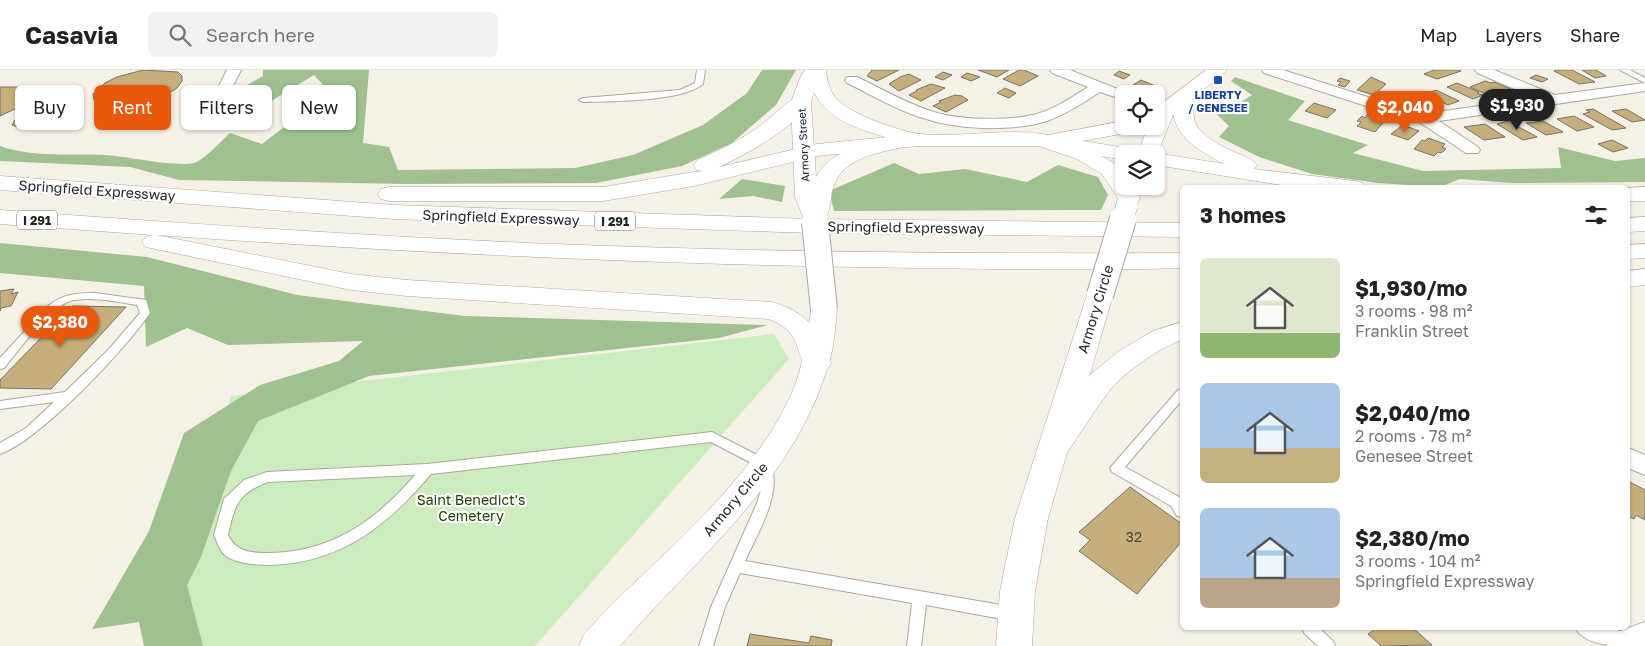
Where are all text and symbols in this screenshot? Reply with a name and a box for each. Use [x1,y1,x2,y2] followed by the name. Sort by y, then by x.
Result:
[148,12,498,57] search box
[25,20,118,49] text: Casavia
[166,21,194,49] icon: search
[206,23,315,46] text: Search here
[1420,24,1457,46] text: Map
[1485,24,1542,46] text: Layers
[1570,24,1620,46] text: Share
[1212,74,1224,86] marker: LIBERTY / GENESEE
[15,85,84,130] chip: Buy
[94,85,171,130] chip: Rent
[181,85,272,130] chip: Filters
[282,85,356,130] chip: New
[1115,85,1165,195] map controls
[1115,85,1165,135] button: locate
[1188,88,1248,114] place label: LIBERTY / GENESEE
[1476,88,1558,131] pin: $1,930
[1364,90,1446,133] pin: $2,040
[1490,95,1544,115] text: $1,930
[1377,97,1433,117] text: $2,040
[795,108,811,182] street label: Armory Street
[1115,145,1165,195] button: layers
[18,176,176,204] street label: Springfield Expressway
[1582,201,1610,229] icon: filters
[1200,202,1286,228] text: 3 homes
[422,206,580,228] street label: Springfield Expressway
[17,210,57,230] road number: I 291
[595,212,635,230] road number: I 291
[827,217,985,237] street label: Springfield Expressway
[1073,263,1117,355] street label: Armory Circle
[1355,275,1467,301] text: $1,930/mo
[1240,278,1300,338] icon: home
[1355,301,1472,321] text: 3 rooms · 98 m²
[19,306,101,348] pin: $2,380
[32,312,88,332] text: $2,380
[1355,321,1469,341] text: Franklin Street
[1355,400,1470,426] text: $2,040/mo
[1240,403,1300,463] icon: home
[1355,426,1471,446] text: 2 rooms · 78 m²
[1355,446,1473,466] text: Genesee Street
[699,458,771,540] street label: Armory Circle
[417,491,525,524] park label: Saint Benedict's Cemetery
[1355,525,1470,551] text: $2,380/mo
[1126,528,1142,545] house number: 32
[1240,528,1300,588] icon: home
[1355,551,1480,571] text: 3 rooms · 104 m²
[1355,571,1535,591] text: Springfield Expressway

